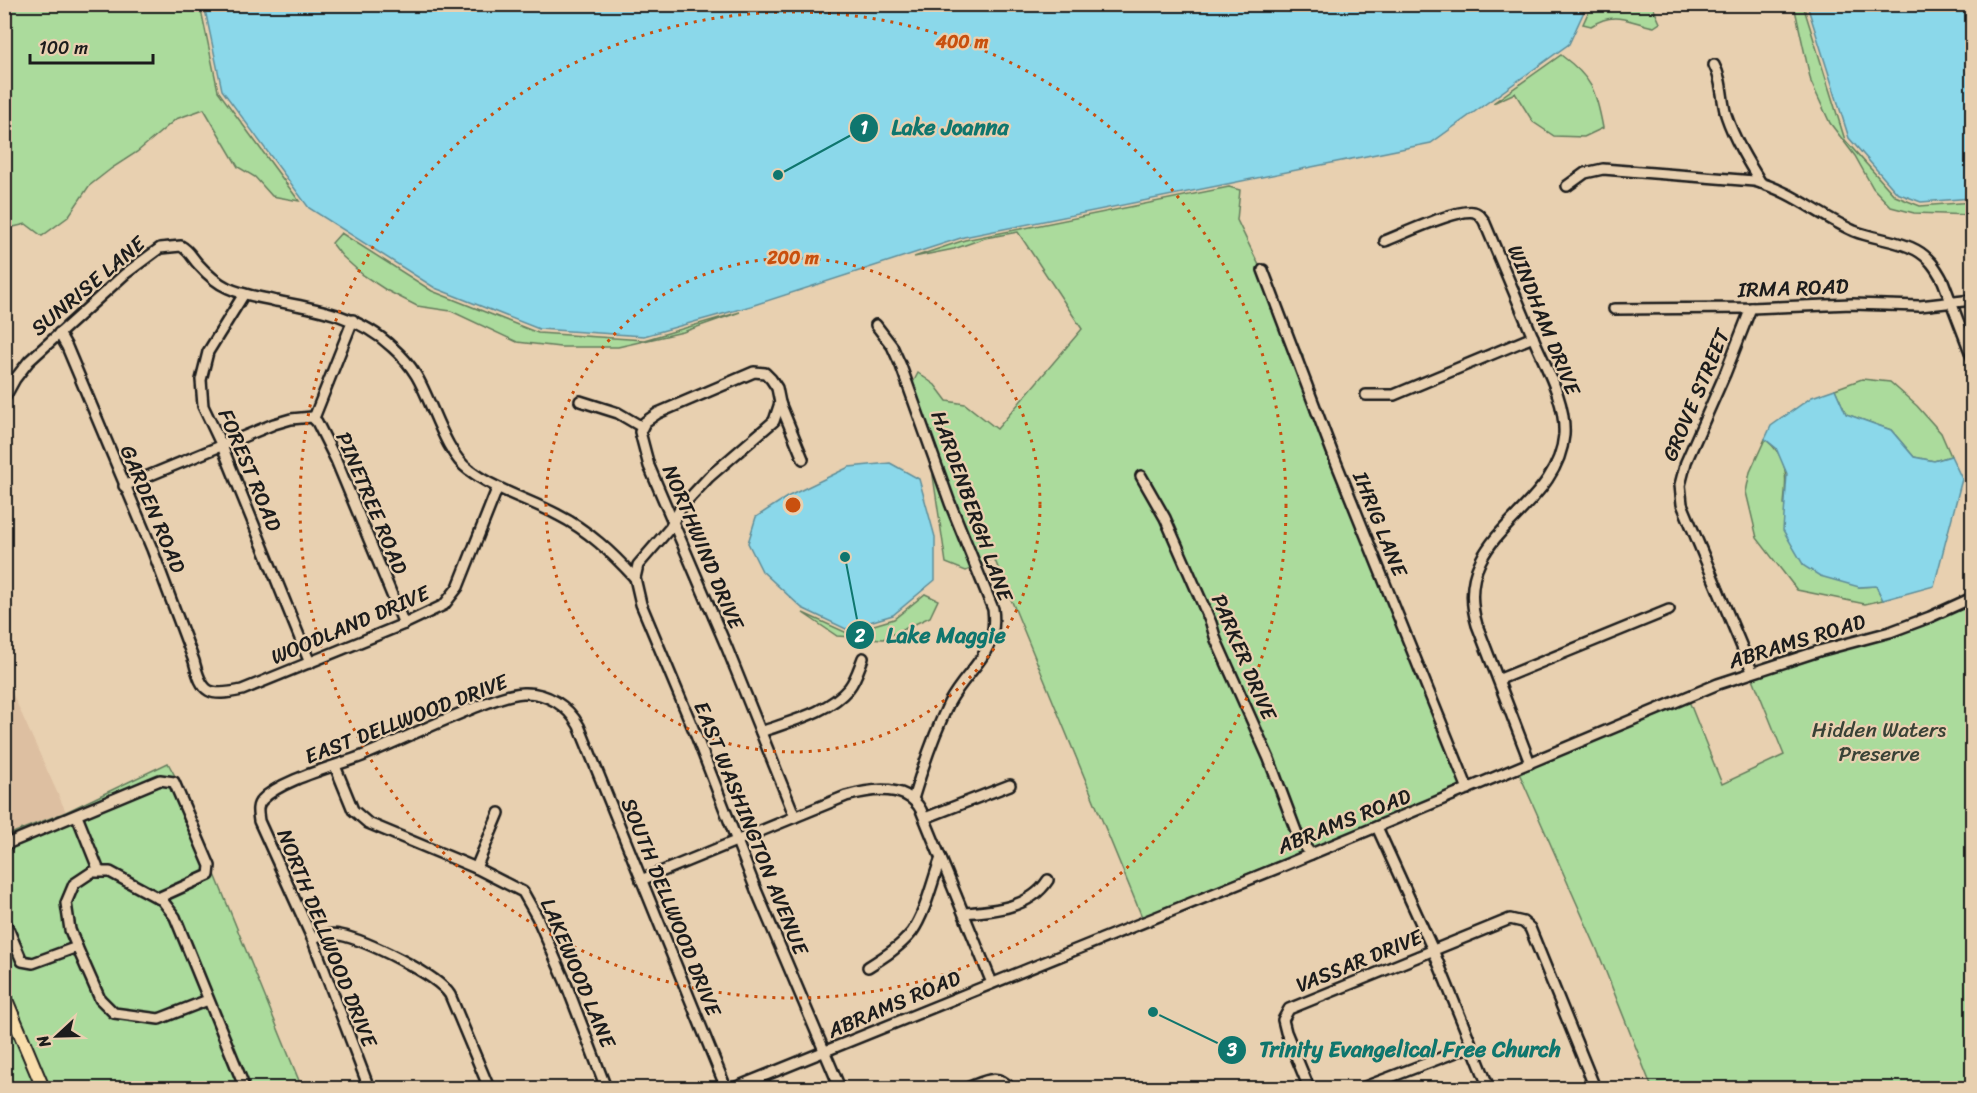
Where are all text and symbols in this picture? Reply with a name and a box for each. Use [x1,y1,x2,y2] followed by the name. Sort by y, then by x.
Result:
[935,26,988,58] text: 400 m
[30,27,153,65] scale bar
[39,32,88,64] text: 100 m
[849,108,1021,148] callout: Lake Joanna
[891,108,1009,147] text: Lake Joanna
[860,112,868,144] text: 1
[22,225,155,346] street label: SUNRISE LANE
[1496,239,1592,402] street label: WINDHAM DRIVE
[766,242,819,274] text: 200 m
[1736,267,1849,309] street label: IRMA ROAD
[1651,322,1742,467] street label: GROVE STREET
[207,403,293,538] street label: FOREST ROAD
[920,405,1025,608] street label: HARDENBERGH LANE
[325,426,419,581] street label: PINETREE ROAD
[109,439,197,580] street label: GARDEN ROAD
[651,459,755,637] street label: NORTHWIND DRIVE
[1341,465,1419,584] street label: IHRIG LANE
[783,495,803,515] centre of rings
[264,574,437,676] street label: WOODLAND DRIVE
[1200,588,1288,727] street label: PARKER DRIVE
[1723,602,1871,680] street label: ABRAMS ROAD
[845,615,1017,655] callout: Lake Maggie
[886,616,1006,655] text: Lake Maggie
[854,620,866,652] text: 2
[299,662,514,775] street label: EAST DELLWOOD DRIVE
[683,695,820,962] street label: EAST WASHINGTON AVENUE
[1812,711,1947,773] park label: Hidden Waters Preserve
[1270,777,1417,866] street label: ABRAMS ROAD
[610,792,733,1023] street label: SOUTH DELLWOOD DRIVE
[266,823,389,1054] street label: NORTH DELLWOOD DRIVE
[529,892,627,1055] street label: LAKEWOOD LANE
[1290,918,1429,1004] street label: VASSAR DRIVE
[820,959,967,1050] street label: ABRAMS ROAD
[27,1006,87,1066] north arrow
[28,1030,59,1053] text: N
[1217,1030,1572,1070] callout: Trinity Evangelical Free Church
[1259,1030,1561,1069] text: Trinity Evangelical Free Church
[1226,1034,1237,1066] text: 3

